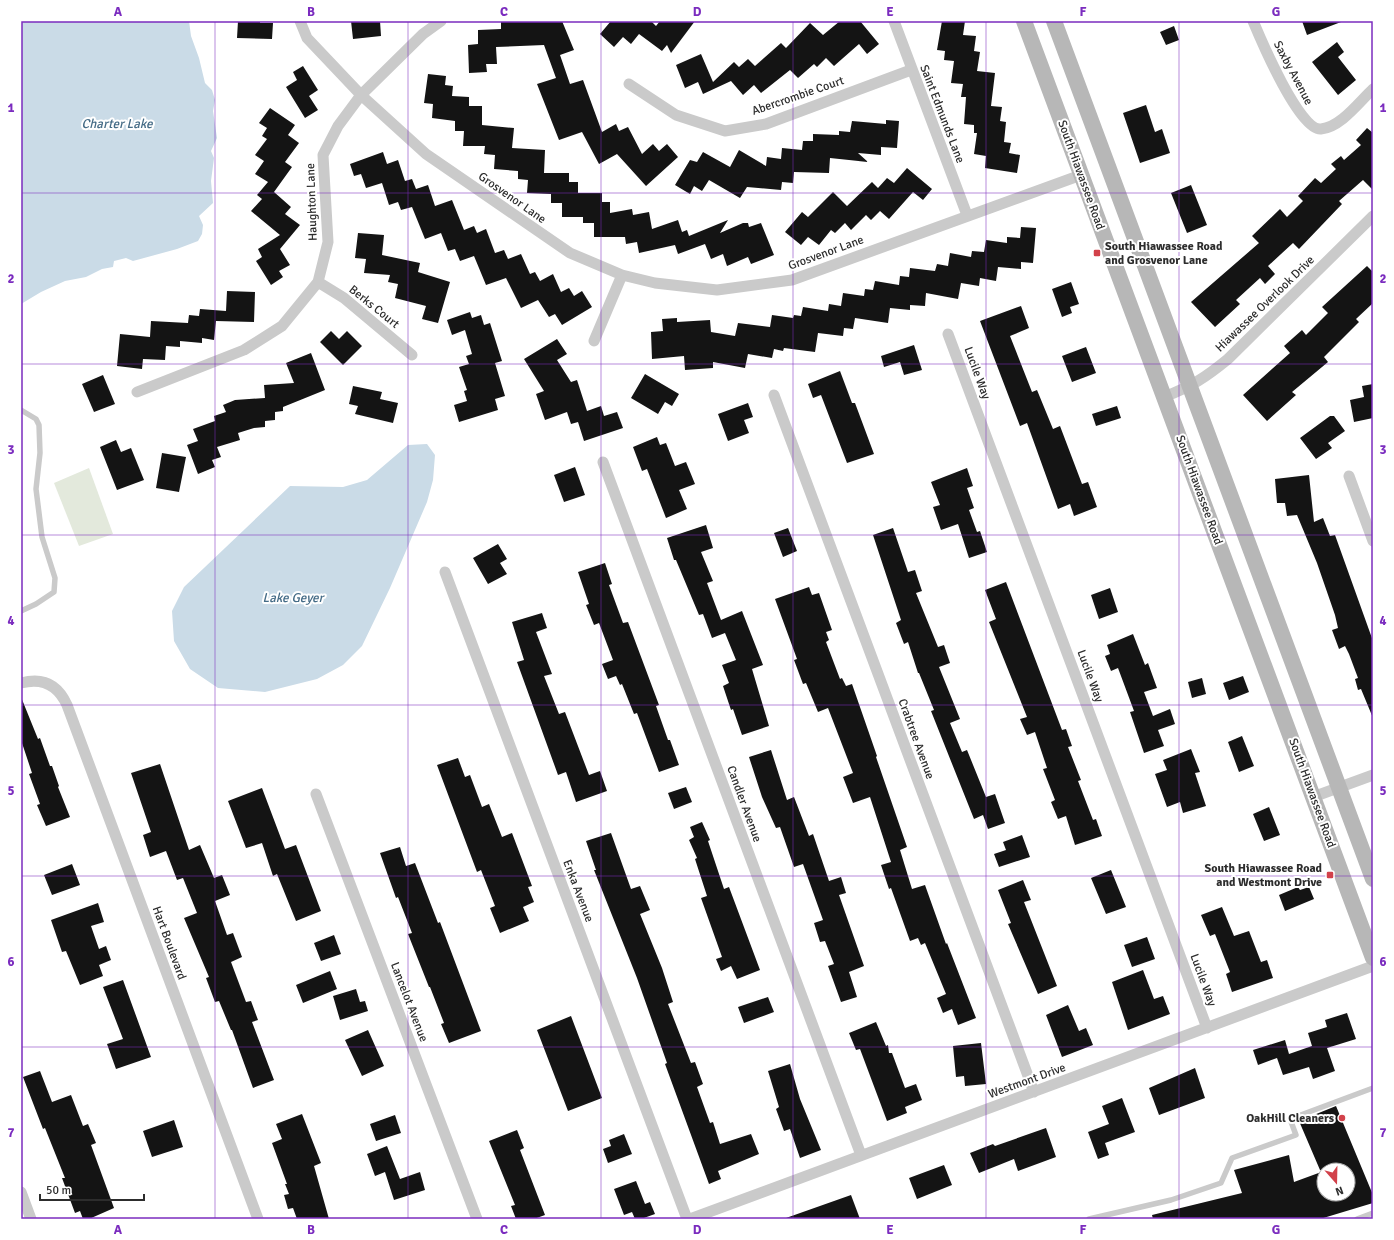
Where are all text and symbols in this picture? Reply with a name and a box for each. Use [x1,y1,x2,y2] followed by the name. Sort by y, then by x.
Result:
[114,4,123,20] text: A
[307,4,315,20] text: B
[500,4,508,20] text: C
[693,4,702,20] text: D
[886,4,894,20] text: E
[1080,4,1087,20] text: F
[1272,4,1280,20] text: G
[1270,38,1316,108] street label: Saxby Avenue
[916,63,968,165] street label: Saint Edmunds Lane
[750,73,846,119] street label: Abercrombie Court
[7,100,15,116] text: 1
[1379,100,1387,116] text: 1
[81,116,154,132] water label: Charter Lake
[1054,118,1108,232] street label: South Hiawassee Road
[303,163,321,241] street label: Haughton Lane
[475,169,549,227] street label: Grosvenor Lane
[786,232,866,274] street label: Grosvenor Lane
[1105,239,1223,268] place label: South Hiawassee Road and Grosvenor Lane
[1092,248,1102,258] marker: South Hiawassee Road and Grosvenor Lane
[1212,253,1318,355] street label: Hiawassee Overlook Drive
[7,271,15,287] text: 2
[1379,271,1387,287] text: 2
[346,282,402,332] street label: Berks Court
[961,345,994,402] street label: Lucile Way
[1172,433,1226,547] street label: South Hiawassee Road
[7,442,15,458] text: 3
[1379,442,1387,458] text: 3
[263,590,326,606] water label: Lake Geyer
[7,613,15,629] text: 4
[1379,613,1387,629] text: 4
[1074,648,1107,705] street label: Lucile Way
[894,697,938,781] street label: Crabtree Avenue
[1285,736,1339,850] street label: South Hiawassee Road
[723,764,765,844] street label: Candler Avenue
[7,783,15,799] text: 5
[1379,783,1387,799] text: 5
[559,858,597,924] street label: Enka Avenue
[1205,861,1323,890] place label: South Hiawassee Road and Westmont Drive
[1325,870,1335,880] marker: South Hiawassee Road and Westmont Drive
[149,904,189,982] street label: Hart Boulevard
[1187,952,1220,1009] street label: Lucile Way
[7,954,15,970] text: 6
[1379,954,1387,970] text: 6
[387,960,431,1044] street label: Lancelot Avenue
[986,1060,1068,1102] street label: Westmont Drive
[1246,1111,1335,1126] place label: OakHill Cleaners
[1337,1113,1347,1123] marker: OakHill Cleaners
[7,1125,15,1141] text: 7
[1379,1125,1387,1141] text: 7
[1316,1162,1356,1202] north arrow
[40,1176,144,1202] scale bar
[46,1183,71,1198] text: 50 m
[1333,1184,1345,1198] text: N
[114,1222,123,1238] text: A
[307,1222,315,1238] text: B
[500,1222,508,1238] text: C
[693,1222,702,1238] text: D
[886,1222,894,1238] text: E
[1080,1222,1087,1238] text: F
[1272,1222,1280,1238] text: G

